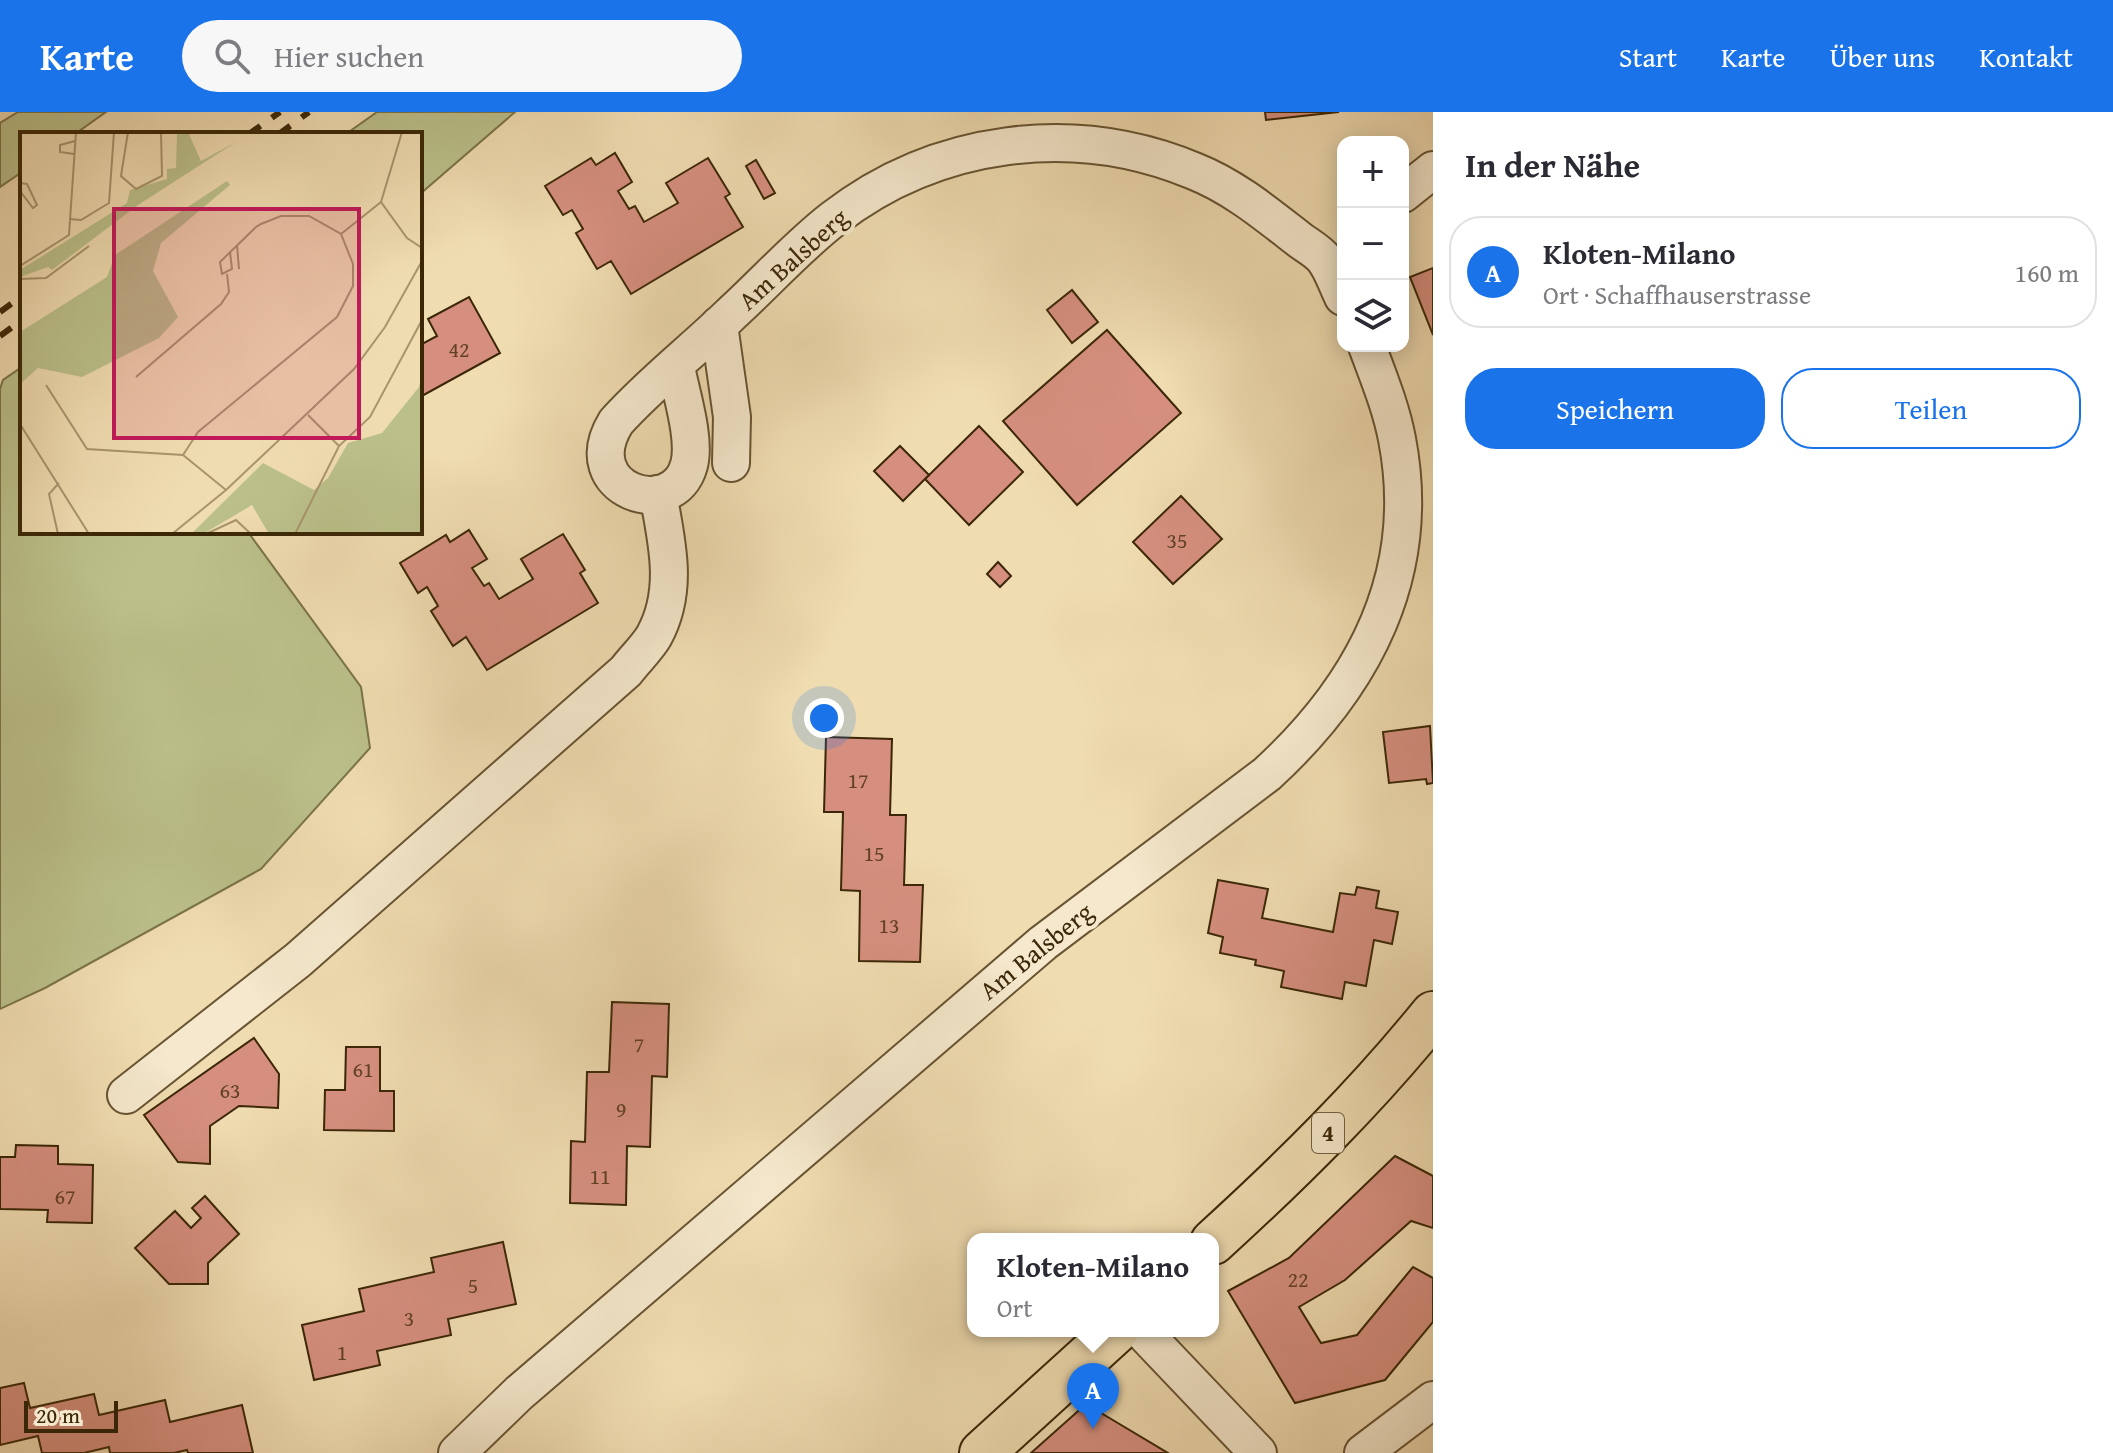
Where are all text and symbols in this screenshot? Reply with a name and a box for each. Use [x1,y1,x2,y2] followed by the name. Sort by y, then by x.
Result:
[182,20,742,92] search box
[40,28,134,84] text: Karte
[210,34,254,78] icon: search
[274,34,424,78] text: Hier suchen
[1619,36,1677,77] text: Start
[1721,36,1785,77] text: Karte
[1829,36,1935,77] text: Über uns
[1979,36,2073,77] text: Kontakt
[20,132,422,534] inset map
[1337,136,1409,352] map controls
[1337,136,1409,208] button: +
[1465,140,1640,189] text: In der Nähe
[729,198,857,319] street label: Am Balsberg
[1337,208,1409,280] button: −
[1543,231,1735,275] text: Kloten-Milano
[1485,253,1501,292] text: A
[2014,253,2079,292] text: 160 m
[1543,275,1811,314] text: Ort · Schaffhauserstrasse
[1337,280,1409,352] button: layers
[448,333,470,365] house number: 42
[1465,368,1765,449] button: Speichern
[1781,368,2081,449] button: Teilen
[1166,524,1188,556] house number: 35
[804,698,844,738] your location
[847,764,869,796] house number: 17
[863,837,885,869] house number: 15
[970,892,1101,1009] street label: Am Balsberg
[878,909,900,941] house number: 13
[634,1028,644,1060] house number: 7
[352,1053,374,1085] house number: 61
[219,1074,241,1106] house number: 63
[616,1093,626,1125] house number: 9
[1312,1113,1344,1153] road number: 4
[589,1160,611,1192] house number: 11
[54,1180,76,1212] house number: 67
[967,1233,1219,1337] popup
[997,1244,1189,1288] text: Kloten-Milano
[1287,1263,1309,1295] house number: 22
[468,1269,478,1301] house number: 5
[997,1288,1033,1327] text: Ort
[404,1302,414,1334] house number: 3
[337,1336,347,1368] house number: 1
[1067,1363,1119,1429] pin: A
[24,1397,118,1433] scale bar
[36,1399,80,1431] text: 20 m

